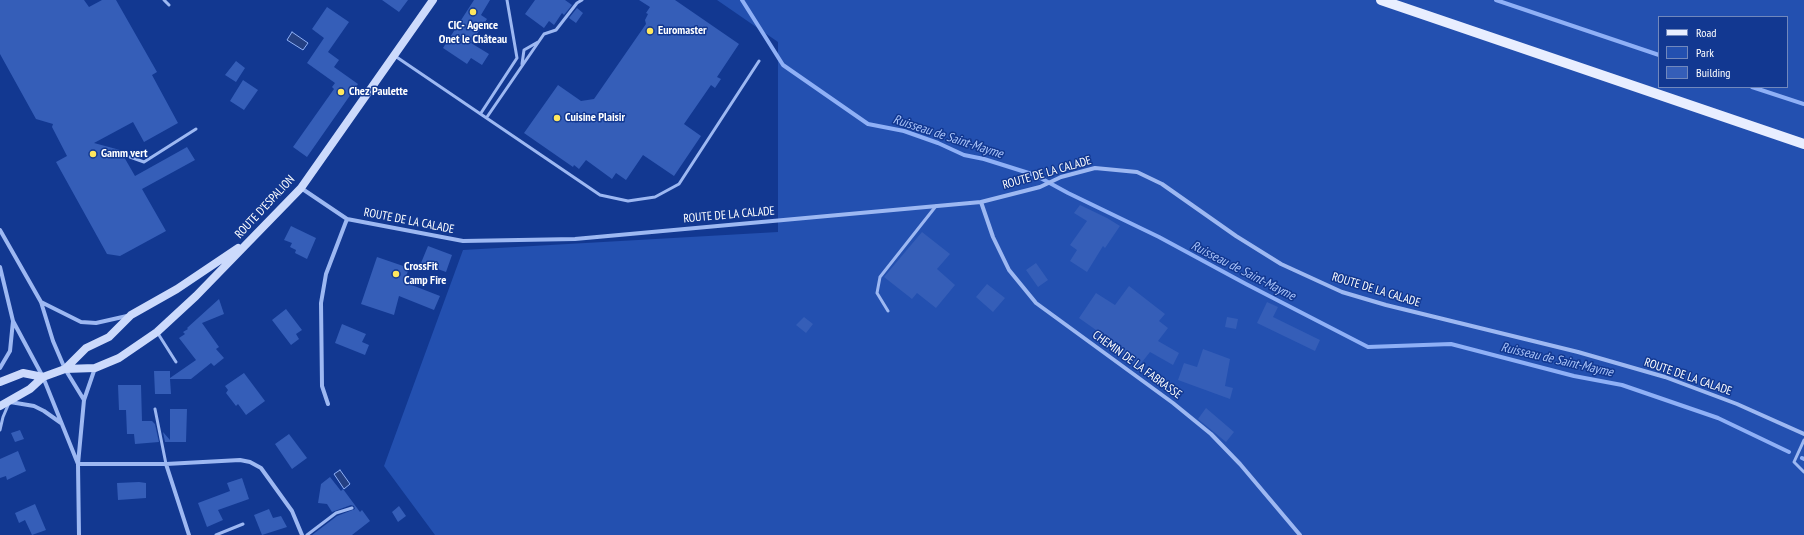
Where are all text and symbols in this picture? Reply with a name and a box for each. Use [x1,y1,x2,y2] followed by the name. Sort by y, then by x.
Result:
[468,7,478,17] marker: CIC- Agence Onet le Château
[1658,16,1788,88] legend
[439,19,507,47] place label: CIC- Agence Onet le Château
[658,24,707,38] place label: Euromaster
[1696,25,1716,40] text: Road
[645,26,655,36] marker: Euromaster
[1696,45,1714,60] text: Park
[1696,65,1731,80] text: Building
[349,85,408,99] place label: Chez Paulette
[336,87,346,97] marker: Chez Paulette
[565,111,625,125] place label: Cuisine Plaisir
[891,112,1005,162] water label: Ruisseau de Saint-Mayme
[552,113,562,123] marker: Cuisine Plaisir
[101,147,148,161] place label: Gamm vert
[88,149,98,159] marker: Gamm vert
[1001,153,1093,193] street label: ROUTE DE LA CALADE
[232,172,298,242] street label: ROUTE D'ESPALION
[683,204,775,226] street label: ROUTE DE LA CALADE
[363,205,455,237] street label: ROUTE DE LA CALADE
[1188,238,1298,304] water label: Ruisseau de Saint-Mayme
[404,260,447,288] place label: CrossFit Camp Fire
[391,269,401,279] marker: CrossFit Camp Fire
[1330,270,1422,310] street label: ROUTE DE LA CALADE
[1090,328,1184,402] street label: CHEMIN DE LA FABRASSE
[1499,339,1615,381] water label: Ruisseau de Saint-Mayme
[1642,355,1734,399] street label: ROUTE DE LA CALADE

